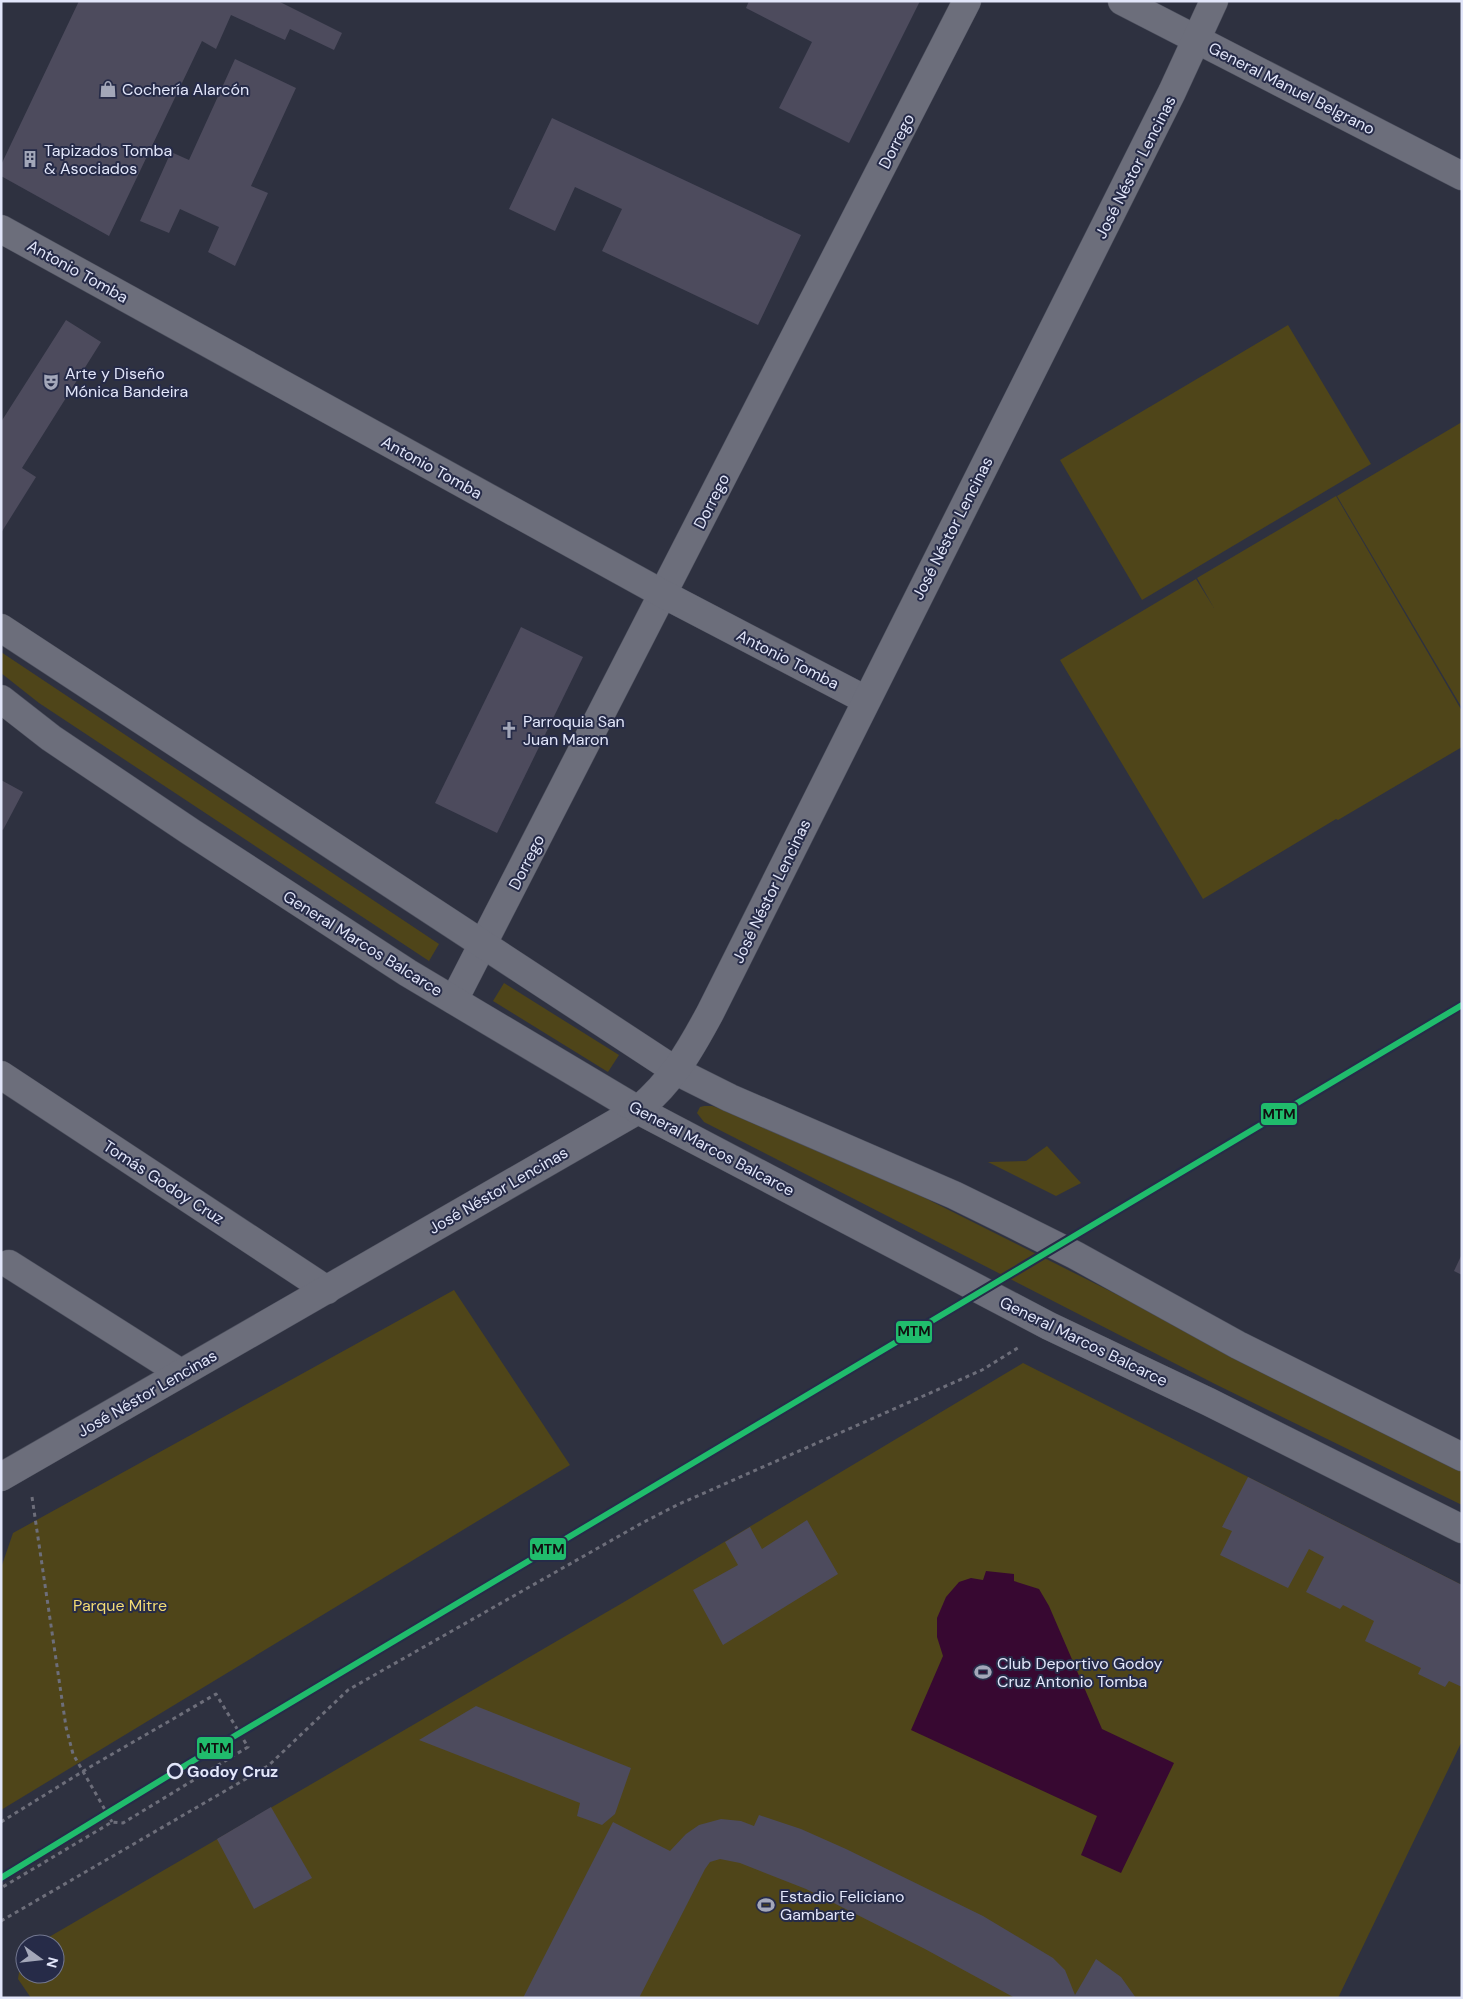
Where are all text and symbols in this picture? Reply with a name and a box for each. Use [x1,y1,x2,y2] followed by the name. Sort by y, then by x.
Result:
[1205,37,1378,140] street label: General Manuel Belgrano
[98,79,118,99] shop icon: Cochería Alarcón
[122,79,249,100] place label: Cochería Alarcón
[1090,92,1181,242] street label: José Néstor Lencinas
[874,110,919,172] street label: Dorrego
[44,140,172,179] place label: Tapizados Tomba & Asociados
[20,149,40,169] building icon: Tapizados Tomba & Asociados
[24,235,132,308] street label: Antonio Tomba
[65,363,188,402] place label: Arte y Diseño Mónica Bandeira
[41,372,61,392] theatre icon: Arte y Diseño Mónica Bandeira
[378,431,486,504] street label: Antonio Tomba
[907,453,998,603] street label: José Néstor Lencinas
[689,470,734,532] street label: Dorrego
[733,625,842,694] street label: Antonio Tomba
[523,711,625,750] place label: Parroquia San Juan Maron
[499,720,519,740] church icon: Parroquia San Juan Maron
[727,816,815,967] street label: José Néstor Lencinas
[504,831,549,893] street label: Dorrego
[279,886,446,1001] street label: General Marcos Balcarce
[625,1096,798,1201] street label: General Marcos Balcarce
[1260,1102,1298,1126] line badge: MTM
[1262,1105,1296,1123] text: MTM
[99,1136,228,1229] street label: Tomás Godoy Cruz
[425,1142,572,1239] street label: José Néstor Lencinas
[996,1292,1171,1391] street label: General Marcos Balcarce
[895,1320,933,1344] line badge: MTM
[897,1322,931,1340] text: MTM
[74,1345,221,1442] street label: José Néstor Lencinas
[529,1537,567,1561] line badge: MTM
[531,1540,565,1558] text: MTM
[73,1595,167,1616] park label: Parque Mitre
[997,1653,1162,1692] place label: Club Deportivo Godoy Cruz Antonio Tomba
[973,1662,993,1682] sports icon: Club Deportivo Godoy Cruz Antonio Tomba
[196,1736,234,1760] line badge: MTM
[198,1739,232,1757] text: MTM
[187,1761,278,1782] place label: Godoy Cruz
[167,1763,183,1779] marker: Godoy Cruz
[780,1886,904,1925] place label: Estadio Feliciano Gambarte
[756,1895,776,1915] sports icon: Estadio Feliciano Gambarte
[15,1934,65,1984] north arrow
[43,1955,63,1970] text: N

